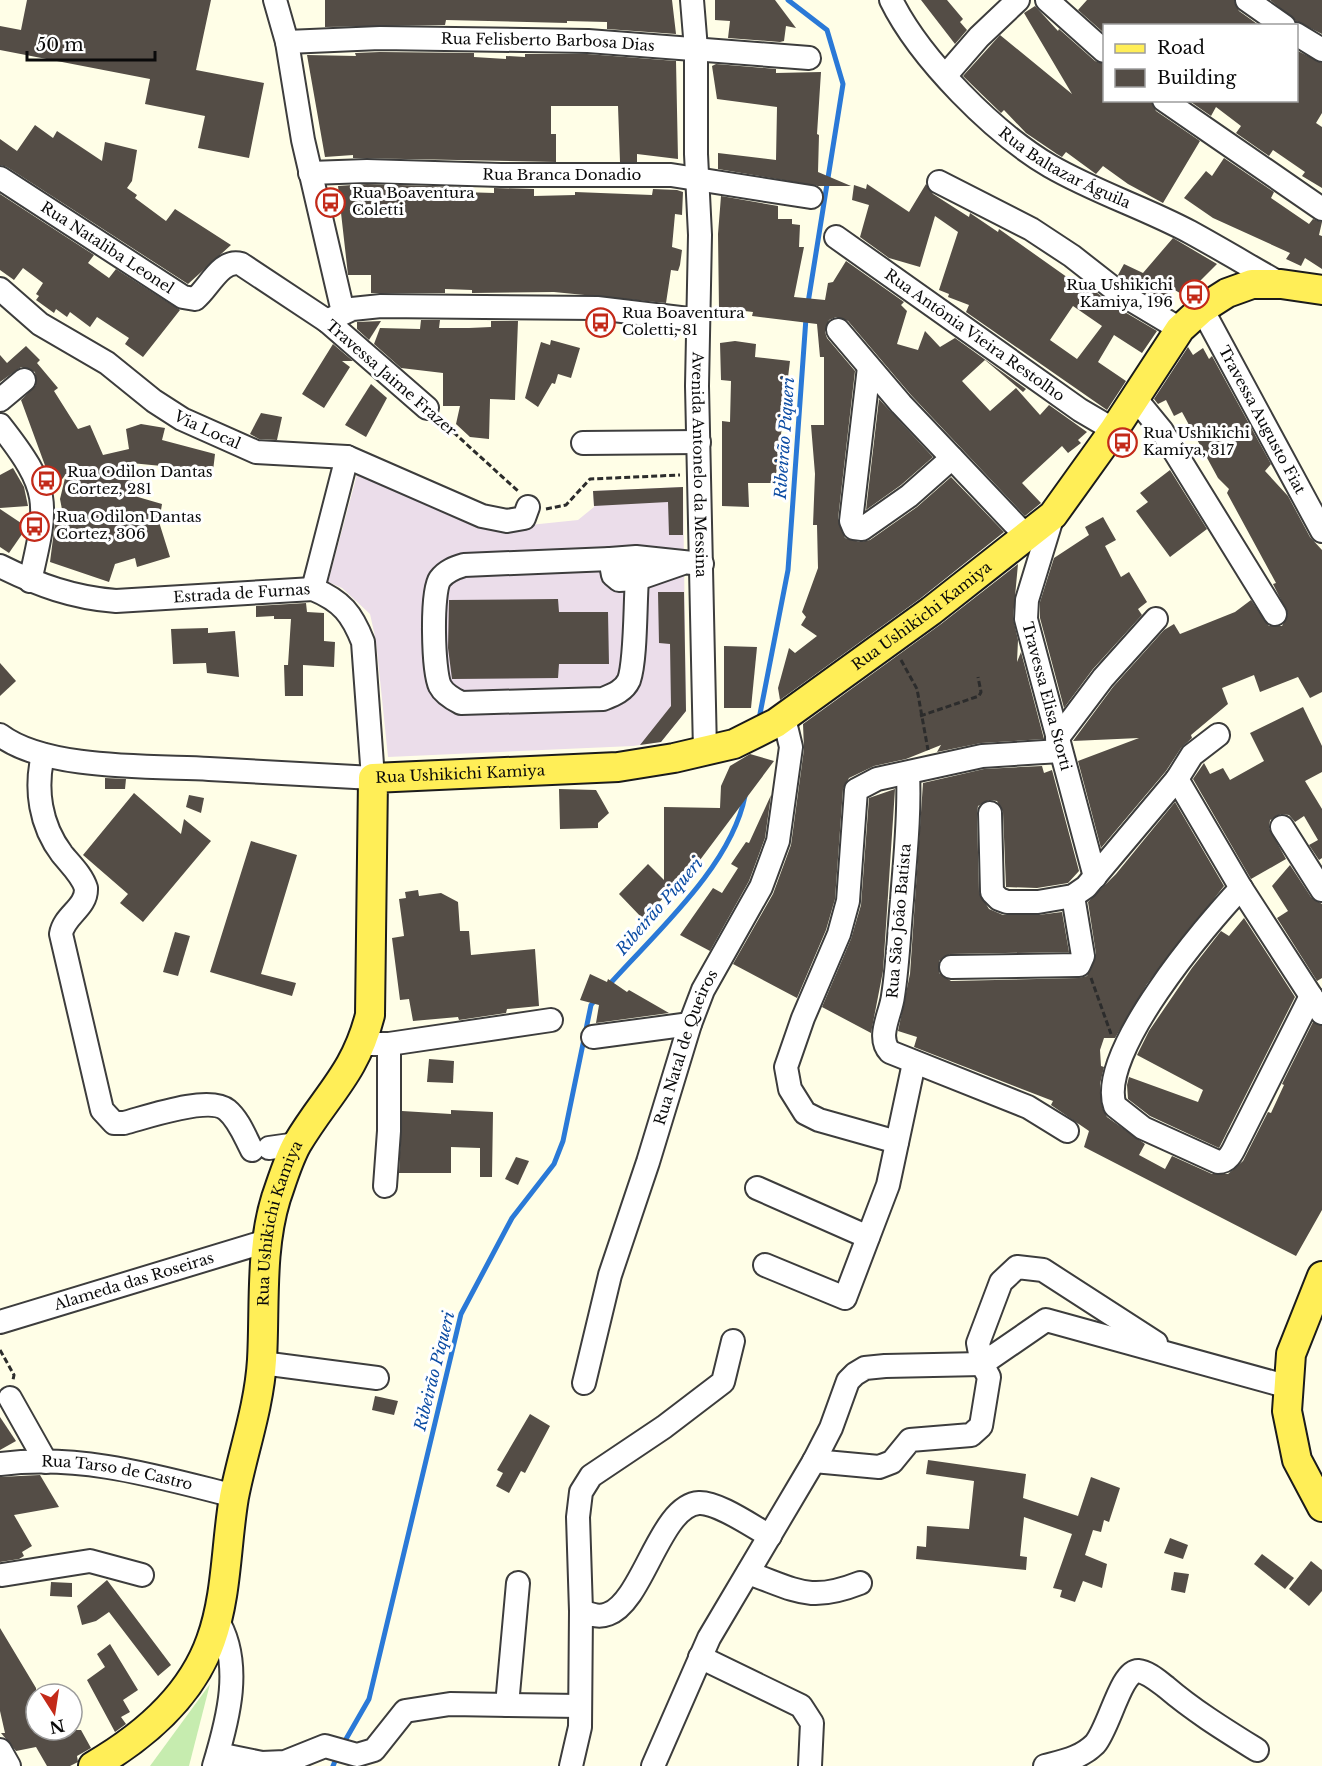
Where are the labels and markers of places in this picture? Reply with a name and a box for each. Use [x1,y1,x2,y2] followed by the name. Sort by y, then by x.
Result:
[352,183,475,219] place label: Rua Boaventura Coletti
[315,186,347,218] bus stop icon: Rua Boaventura Coletti
[1066,275,1173,311] place label: Rua Ushikichi Kamiya, 196
[1178,278,1210,310] bus stop icon: Rua Ushikichi Kamiya, 196
[622,303,745,339] place label: Rua Boaventura Coletti, 81
[585,306,617,338] bus stop icon: Rua Boaventura Coletti, 81
[1143,423,1250,459] place label: Rua Ushikichi Kamiya, 317
[1106,426,1138,458] bus stop icon: Rua Ushikichi Kamiya, 317
[67,462,213,498] place label: Rua Odilon Dantas Cortez, 281
[30,465,62,497] bus stop icon: Rua Odilon Dantas Cortez, 281
[56,507,202,543] place label: Rua Odilon Dantas Cortez, 306
[19,510,51,542] bus stop icon: Rua Odilon Dantas Cortez, 306

